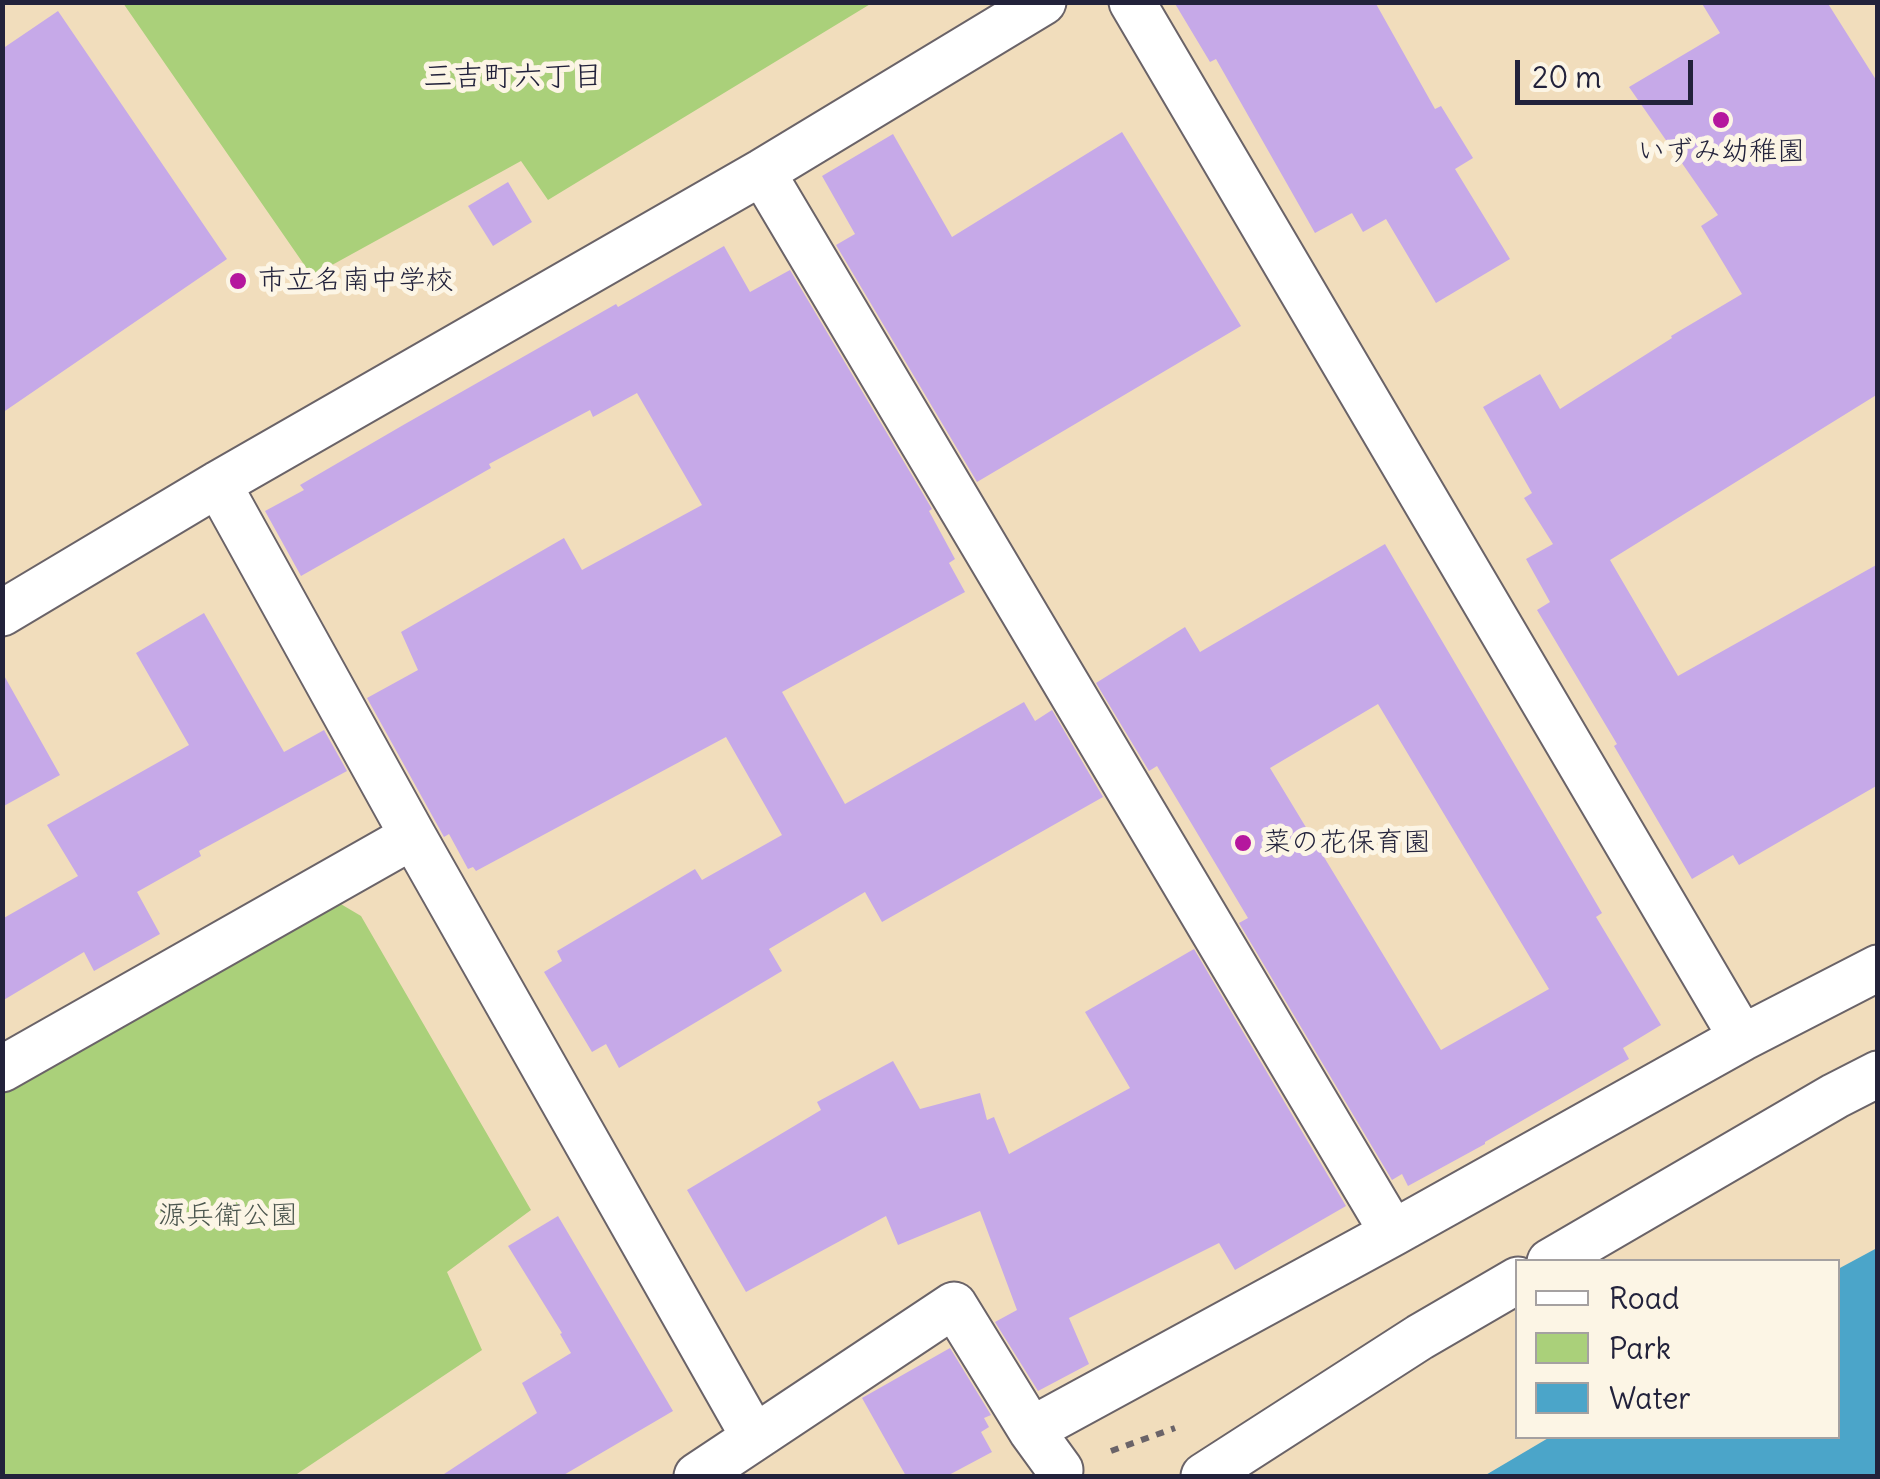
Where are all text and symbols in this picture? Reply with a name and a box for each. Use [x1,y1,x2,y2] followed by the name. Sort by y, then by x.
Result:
[1520,40,1698,102] scale bar
[1532,58,1602,96] text: 20 m
[423,59,603,95] district label: 三吉町六丁目
[1710,109,1732,131] marker: いずみ幼稚園
[1637,135,1805,169] place label: いずみ幼稚園
[258,264,454,298] place label: 市立名南中学校
[227,270,249,292] marker: 市立名南中学校
[1263,826,1431,860] place label: 菜の花保育園
[1232,832,1254,854] marker: 菜の花保育園
[158,1199,298,1233] park label: 源兵衛公園
[1515,1259,1840,1439] legend
[1609,1279,1679,1317] text: Road
[1609,1329,1671,1367] text: Park
[1609,1379,1691,1417] text: Water

